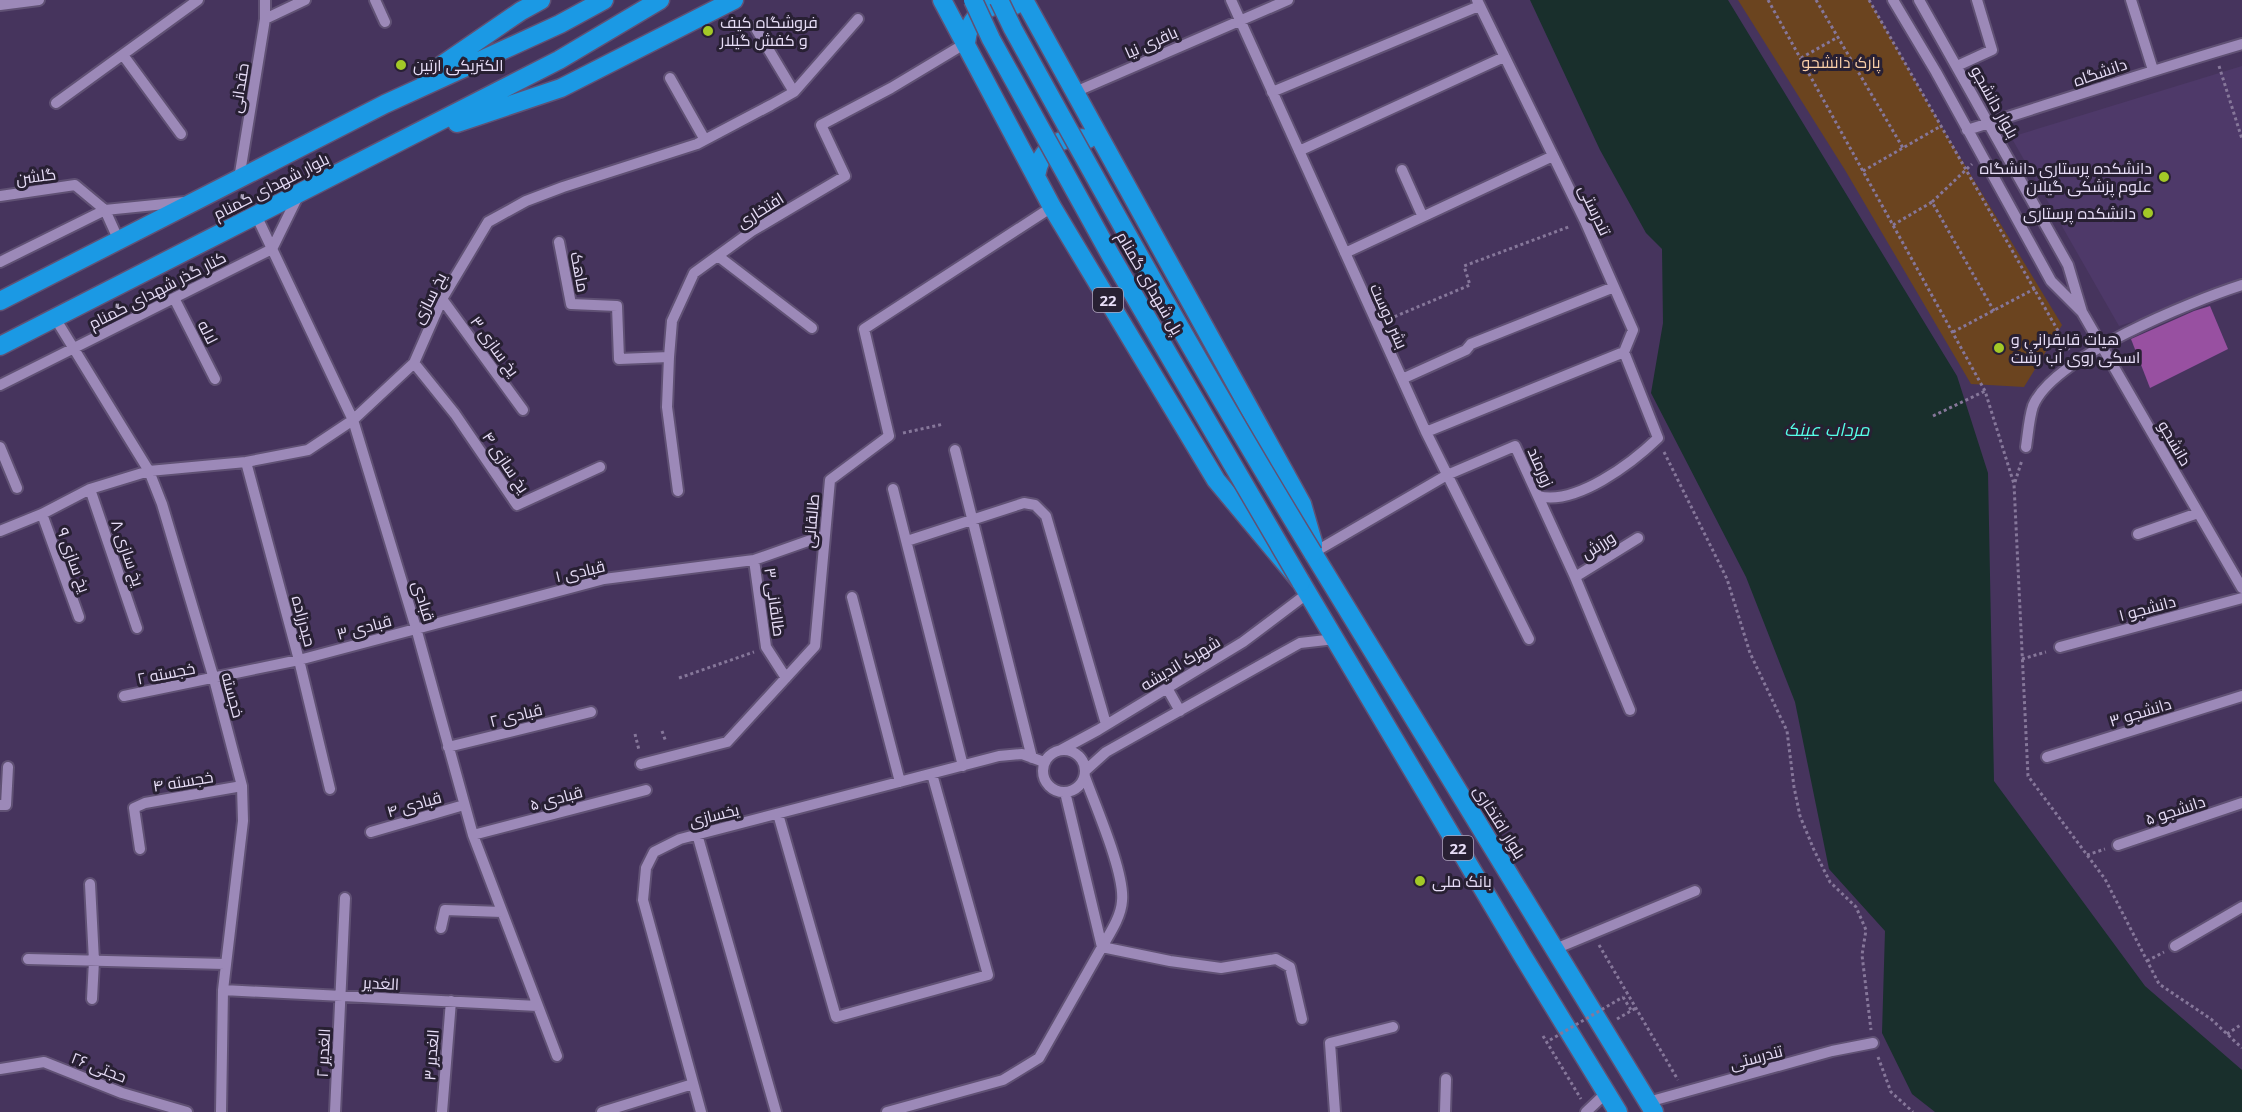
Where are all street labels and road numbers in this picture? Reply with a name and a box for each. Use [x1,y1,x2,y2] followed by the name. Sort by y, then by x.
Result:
[1121,21,1181,63] street label: باقری نیا
[2070,53,2130,91] street label: دانشگاه
[224,61,254,115] street label: حقدانی
[1966,62,2024,142] street label: بلوار دانشجو
[209,147,333,226] street label: بلوار شهدای گمنام
[14,162,58,190] street label: گلشن
[1574,181,1617,240] street label: تندرستی
[732,187,788,233] street label: افتخاری
[1111,227,1189,340] street label: پل شهدای گمنام
[84,246,230,335] street label: کنار گذر شهدای گمنام
[565,250,595,294] street label: ماهک
[407,268,453,328] street label: یخ سازی
[1365,280,1413,352] street label: بشر دوست
[1093,288,1123,312] road number: 22
[465,311,525,382] street label: یخ سازی ۳
[193,316,223,348] street label: لاله
[2153,416,2197,470] street label: دانشجو
[477,427,535,498] street label: یخ سازی ۴
[1523,444,1559,490] street label: زورمند
[798,493,824,549] street label: طالقانی
[105,517,150,590] street label: یخ سازی ۸
[51,525,96,596] street label: یخ سازی ۹
[1577,526,1619,564] street label: ورزش
[553,555,607,587] street label: قبادی ۱
[759,566,791,638] street label: طالقانی ۳
[407,578,441,624] street label: قبادی
[2116,590,2178,626] street label: دانشجو ۱
[287,593,321,649] street label: حیدرزاده
[334,609,394,645] street label: قبادی ۳
[1136,630,1224,696] street label: شهرک اندیشه
[135,657,197,689] street label: خجسته ۲
[216,670,250,720] street label: خجسته
[2106,692,2174,732] street label: دانشجو ۳
[487,698,545,732] street label: قبادی ۲
[151,765,215,797] street label: خجسته ۴
[527,780,585,816] street label: قبادی ۵
[1469,781,1531,863] street label: بلوار افتخاری
[384,786,444,822] street label: قبادی ۴
[2142,790,2208,830] street label: دانشجو ۵
[687,798,742,832] street label: یخسازی
[1443,836,1473,860] road number: 22
[361,971,400,995] street label: الغدیر
[311,1028,335,1078] street label: الغدیر ۲
[418,1029,444,1081] street label: الغدیر ۳
[1727,1039,1786,1075] street label: تندرستی
[68,1046,130,1088] street label: حجتی ۲۶

